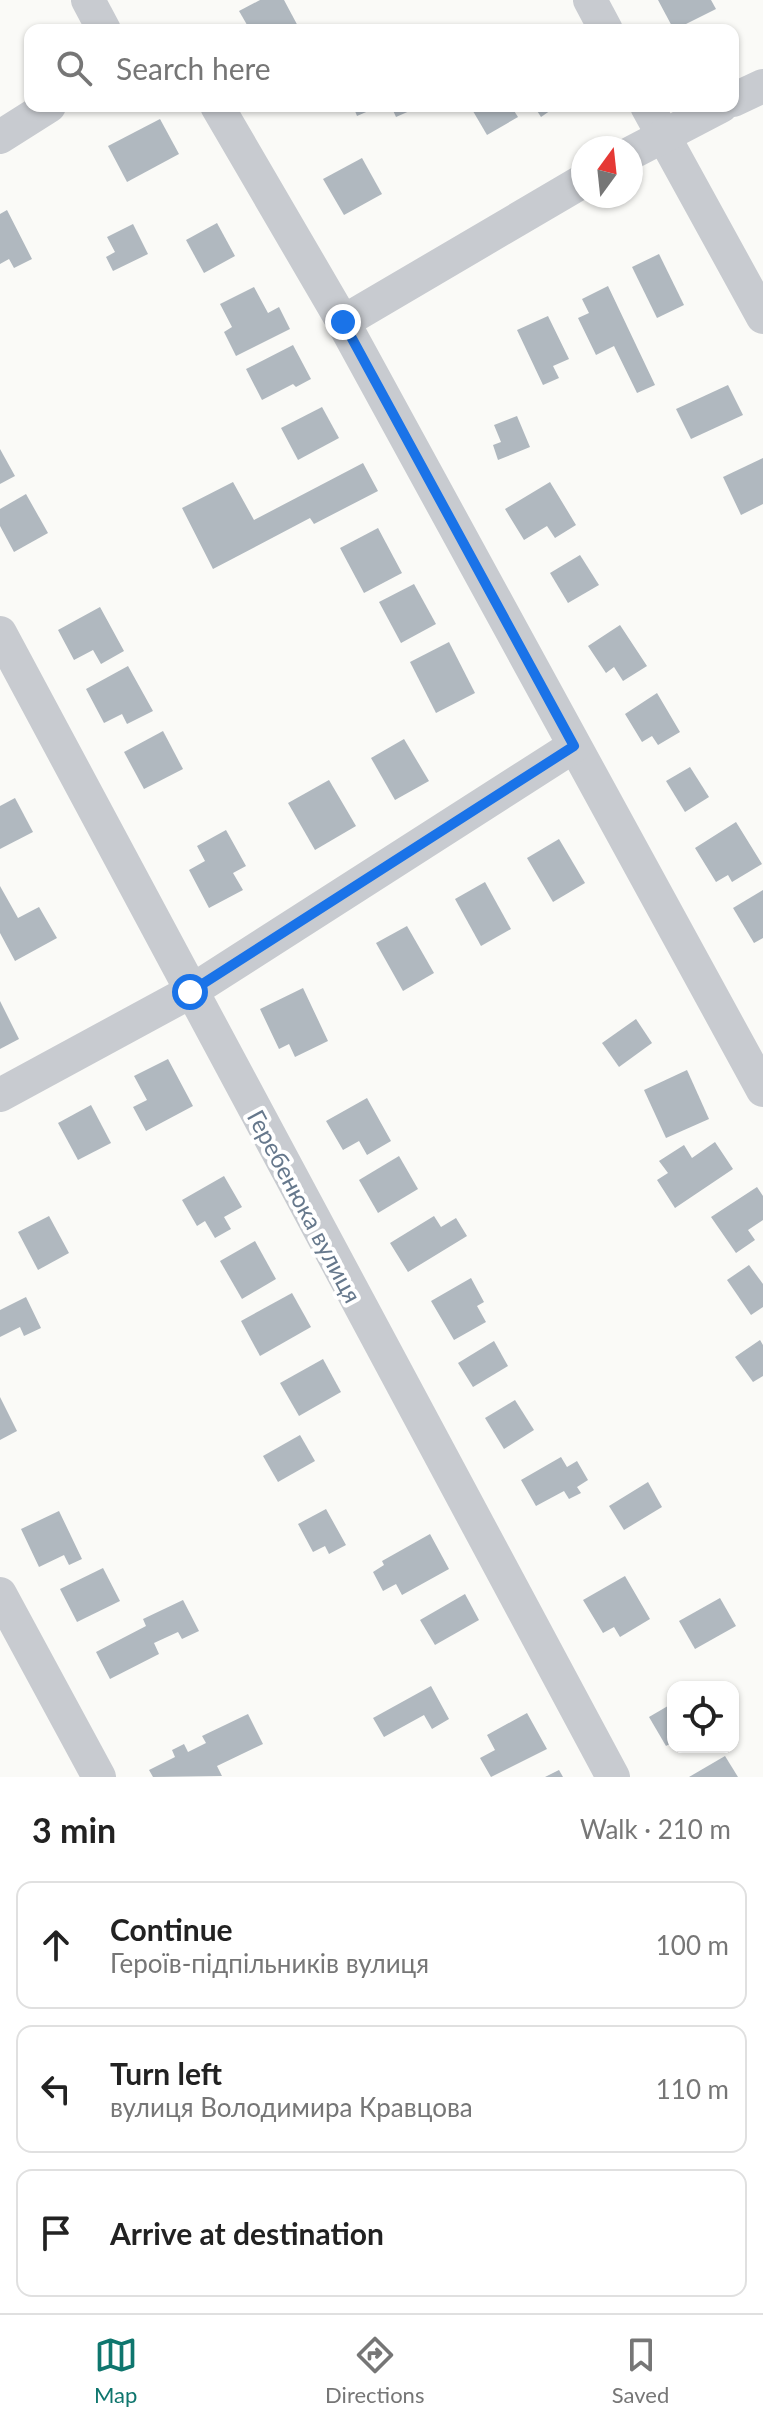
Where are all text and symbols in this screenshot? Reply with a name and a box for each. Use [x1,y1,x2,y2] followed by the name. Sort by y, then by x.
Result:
[24,24,739,112] search box
[52,46,96,90] icon: search
[116,50,271,86] text: Search here
[571,136,643,208] north arrow
[325,304,361,340] route end
[172,974,208,1010] route start
[242,1105,368,1307] street label: Геребенюка вулиця
[667,1681,739,1753] map controls
[667,1681,739,1753] button: locate
[32,1809,116,1850] text: 3 min
[580,1813,731,1845] text: Walk · 210 m
[110,1911,233,1947] text: Continue
[34,1923,78,1967] icon: ahead
[656,1929,729,1961] text: 100 m
[110,1947,429,1979] text: Героїв-підпільників вулиця
[110,2055,222,2091] text: Turn left
[34,2067,78,2111] icon: left
[656,2073,729,2105] text: 110 m
[110,2091,473,2123] text: вулиця Володимира Кравцова
[34,2211,78,2255] icon: arrive
[110,2215,384,2251] text: Arrive at destination
[94,2333,138,2408] tab: Map
[325,2333,424,2408] tab: Directions
[612,2333,669,2408] tab: Saved

